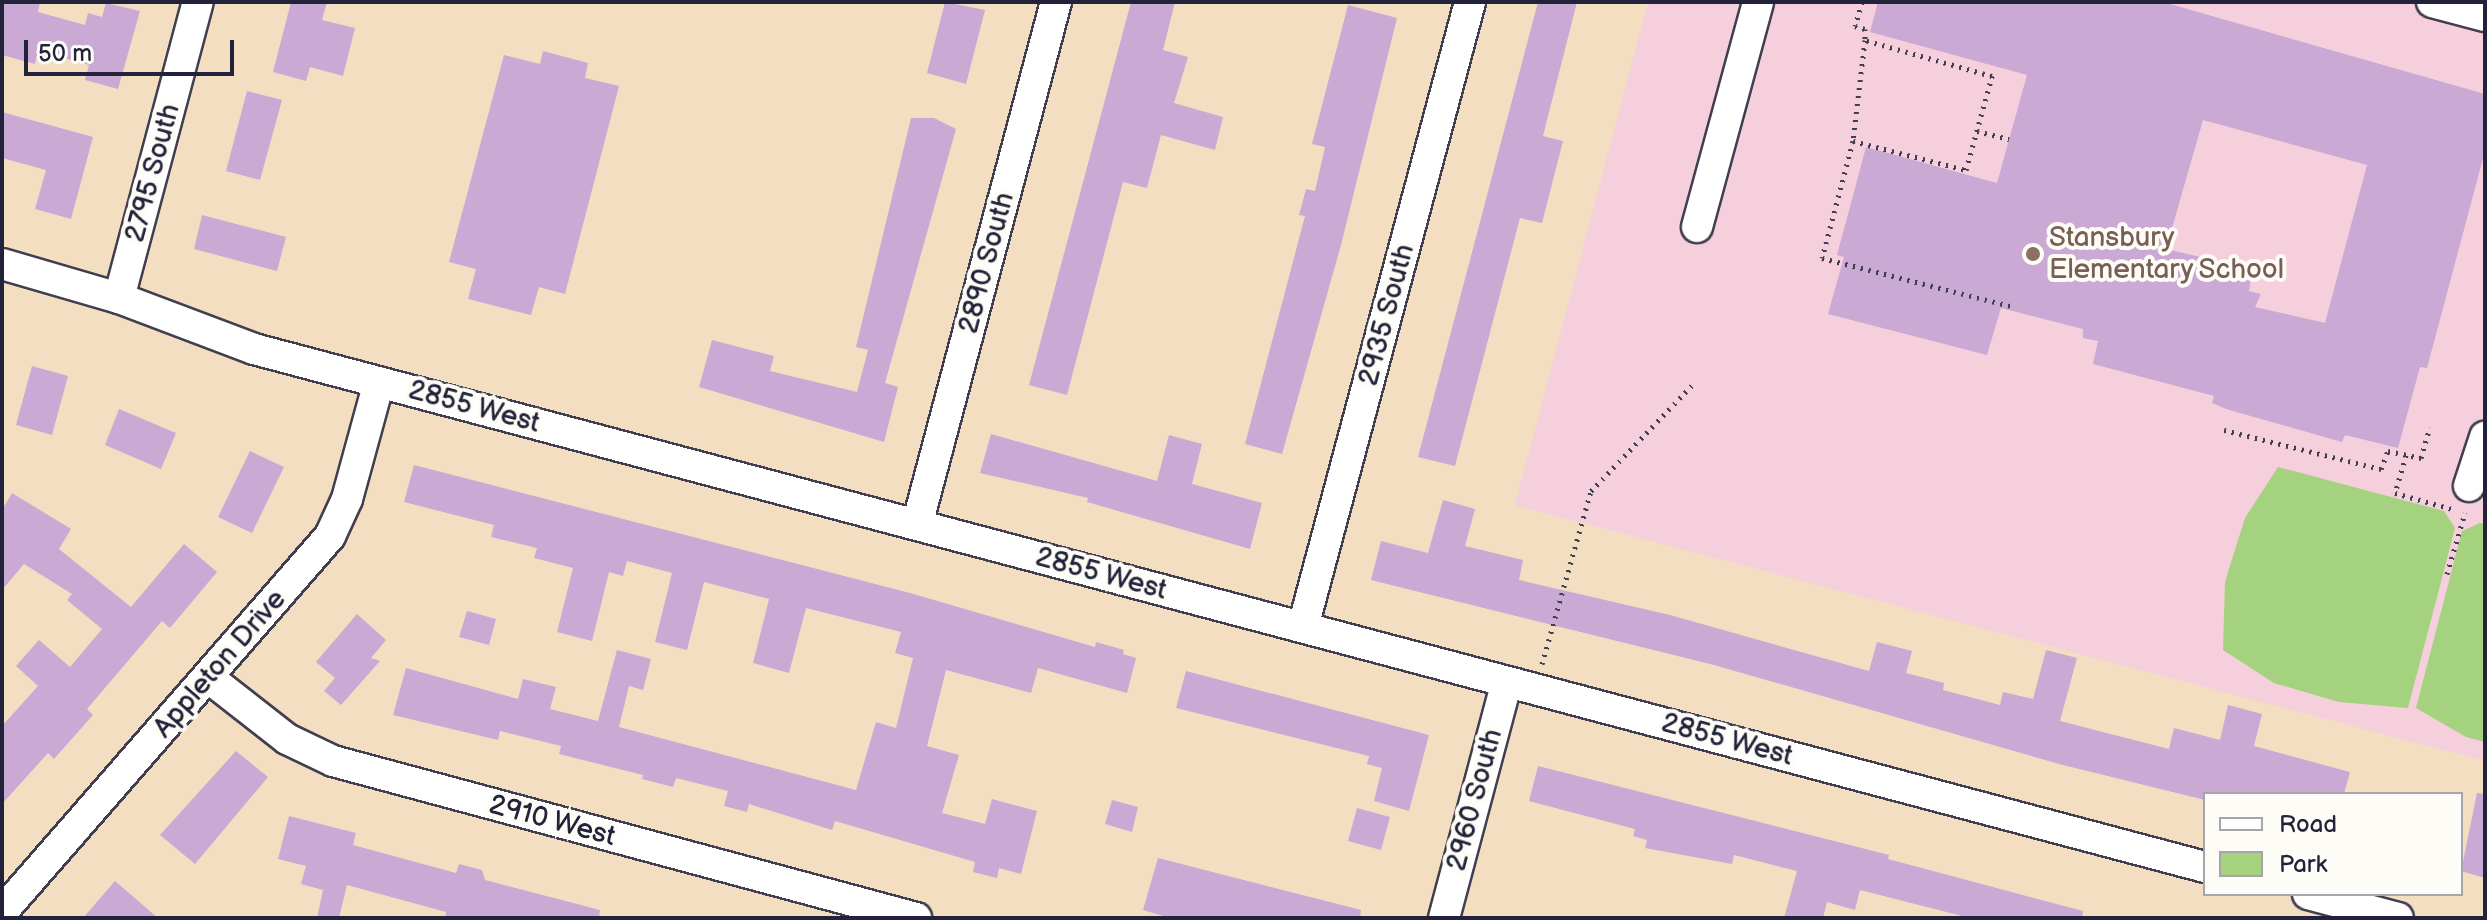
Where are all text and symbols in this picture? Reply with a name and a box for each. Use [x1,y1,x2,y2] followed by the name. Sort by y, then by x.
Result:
[28,24,238,74] scale bar
[38,39,92,68] text: 50 m
[118,100,188,246] street label: 2795 South
[952,188,1022,338] street label: 2890 South
[2049,221,2286,287] place label: Stansbury Elementary School
[1352,240,1422,390] street label: 2935 South
[2024,245,2042,263] marker: Stansbury Elementary School
[404,373,544,441] street label: 2855 West
[1031,540,1171,608] street label: 2855 West
[147,583,293,745] street label: Appleton Drive
[1657,706,1797,774] street label: 2855 West
[1440,725,1510,875] street label: 2960 South
[485,788,619,854] street label: 2910 West
[2203,792,2463,896] legend
[2279,810,2337,839] text: Road
[2279,850,2327,879] text: Park

